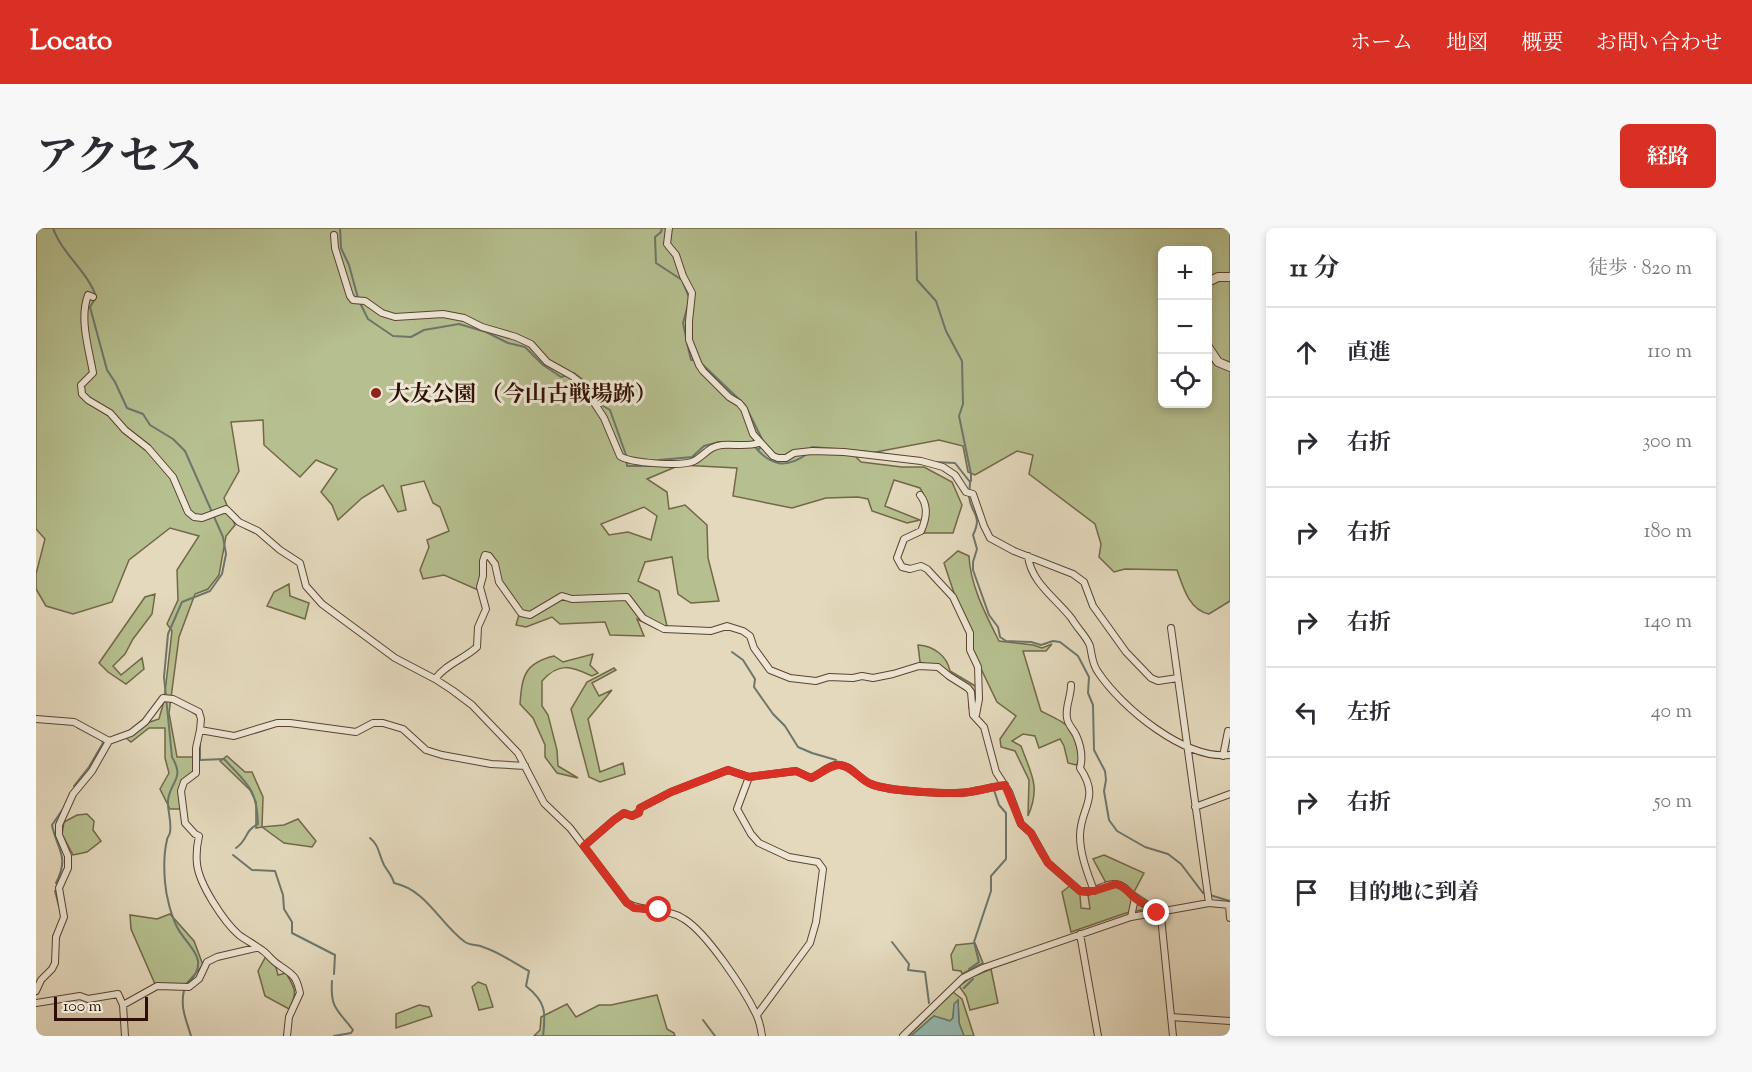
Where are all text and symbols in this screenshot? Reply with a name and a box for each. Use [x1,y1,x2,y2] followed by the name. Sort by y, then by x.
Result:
[30,22,112,62] text: Locato
[1350,29,1413,59] text: ホーム
[1446,29,1488,59] text: 地図
[1521,29,1563,59] text: 概要
[1596,29,1722,59] text: お問い合わせ
[1620,124,1716,188] button: 経路
[36,130,203,190] text: アクセス
[1158,246,1212,408] map controls
[1158,246,1212,300] button: +
[1290,251,1339,288] text: 11 分
[1588,255,1692,284] text: 徒歩 · 820 m
[1158,300,1212,354] button: −
[1290,336,1323,369] icon: ahead
[1347,338,1391,370] text: 直進
[1647,338,1692,367] text: 110 m
[1158,354,1212,408] button: locate
[388,380,657,412] place label: 大友公園 （今山古戦場跡）
[369,386,383,400] marker: 大友公園 （今山古戦場跡）
[1290,426,1323,459] icon: right
[1347,428,1391,460] text: 右折
[1642,428,1692,457] text: 300 m
[1290,516,1323,549] icon: right
[1347,518,1391,550] text: 右折
[1644,518,1692,547] text: 180 m
[1290,606,1323,639] icon: right
[1347,608,1391,640] text: 右折
[1644,608,1692,637] text: 140 m
[1290,696,1323,729] icon: left
[1347,698,1391,730] text: 左折
[1651,698,1692,727] text: 40 m
[1290,786,1323,819] icon: right
[1347,788,1391,820] text: 右折
[1654,788,1692,817] text: 50 m
[1290,876,1323,909] icon: arrive
[1347,878,1479,910] text: 目的地に到着
[645,896,671,922] route start
[1143,899,1169,925] route end
[54,994,148,1022] scale bar
[63,996,102,1019] text: 100 m

